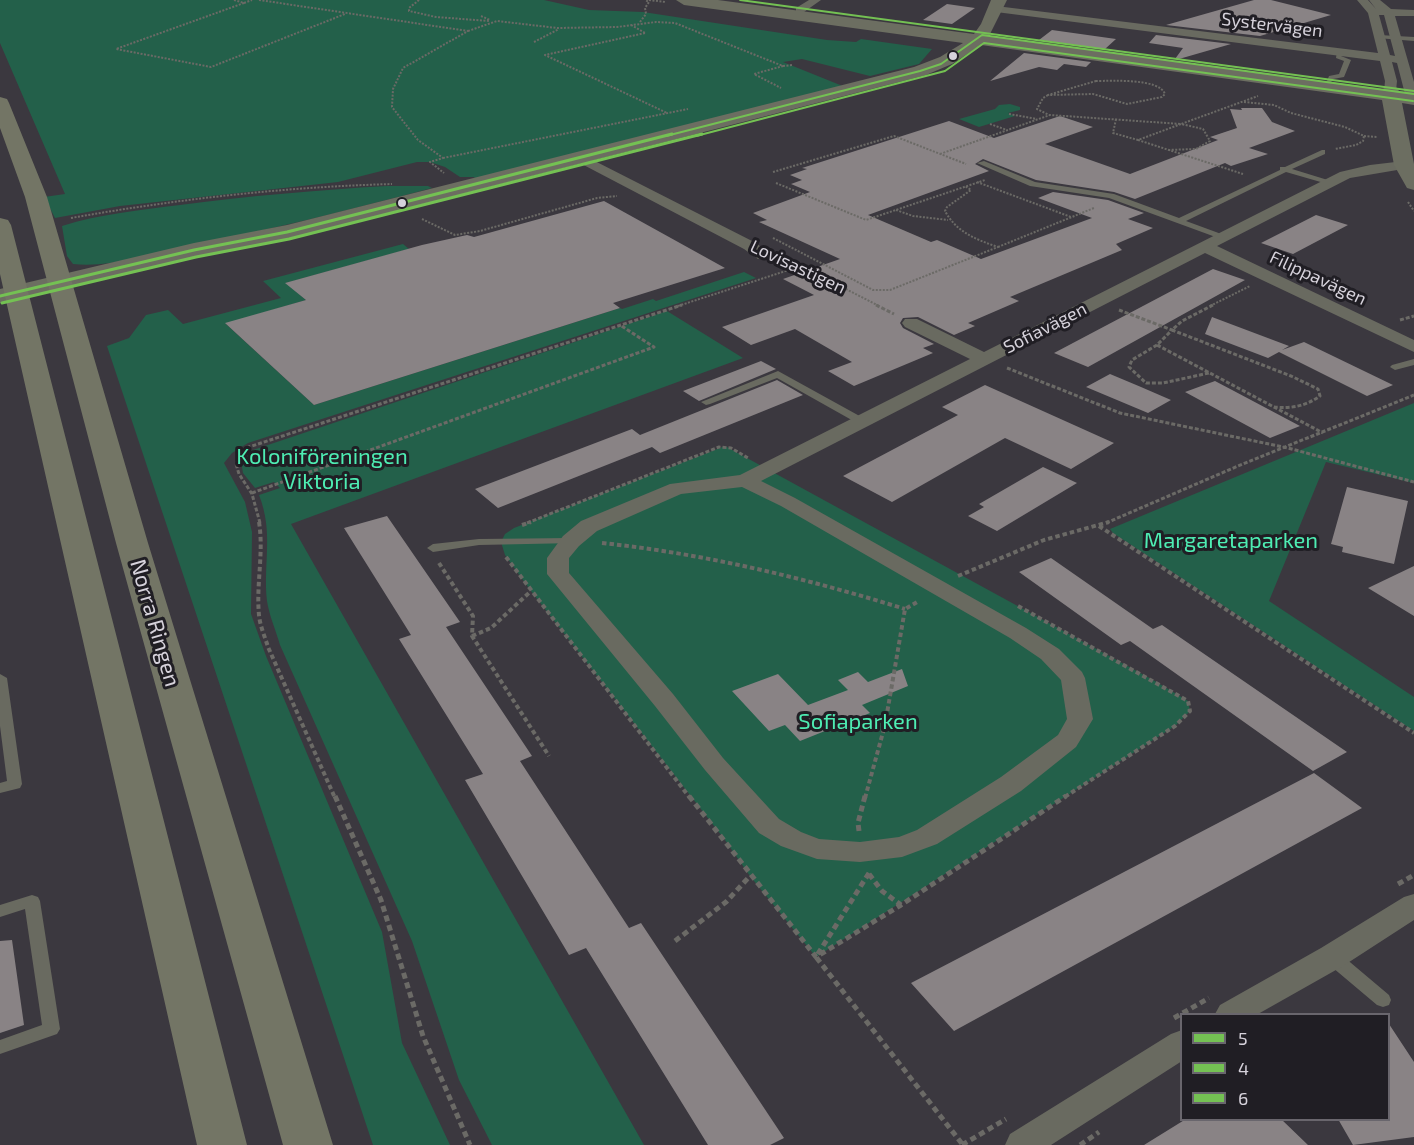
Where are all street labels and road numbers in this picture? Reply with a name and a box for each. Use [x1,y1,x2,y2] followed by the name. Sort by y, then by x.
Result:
[1220,8,1324,42] street label: Systervägen
[747,235,849,299] street label: Lovisastigen
[1266,246,1370,310] street label: Filippavägen
[1000,298,1090,358] street label: Sofiavägen
[124,556,186,690] street label: Norra Ringen

